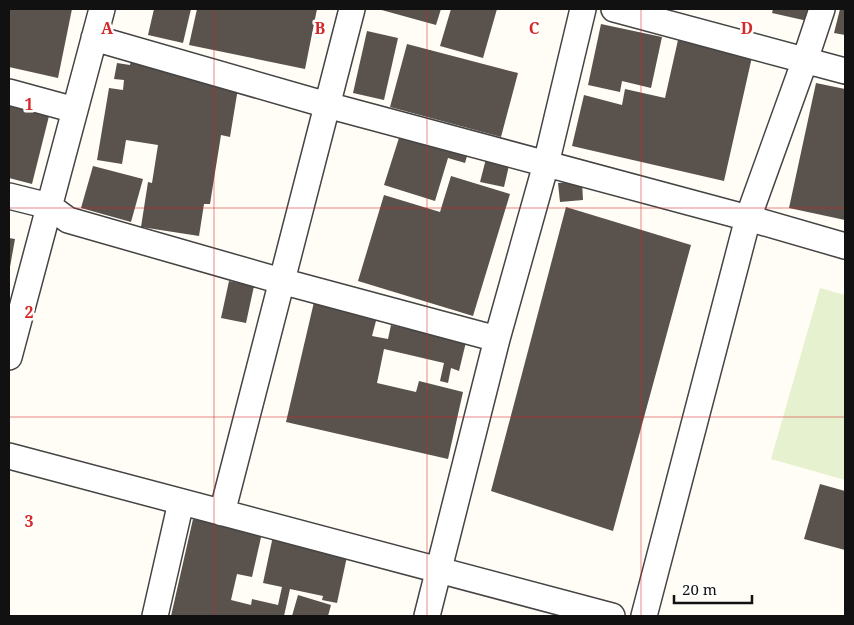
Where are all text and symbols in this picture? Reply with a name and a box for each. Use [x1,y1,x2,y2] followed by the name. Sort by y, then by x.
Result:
[101,17,114,39] text: A
[315,17,326,39] text: B
[529,17,540,39] text: C
[741,17,753,39] text: D
[24,93,34,115] text: 1
[24,301,34,323] text: 2
[24,510,34,532] text: 3
[674,572,752,604] scale bar
[682,579,717,599] text: 20 m

